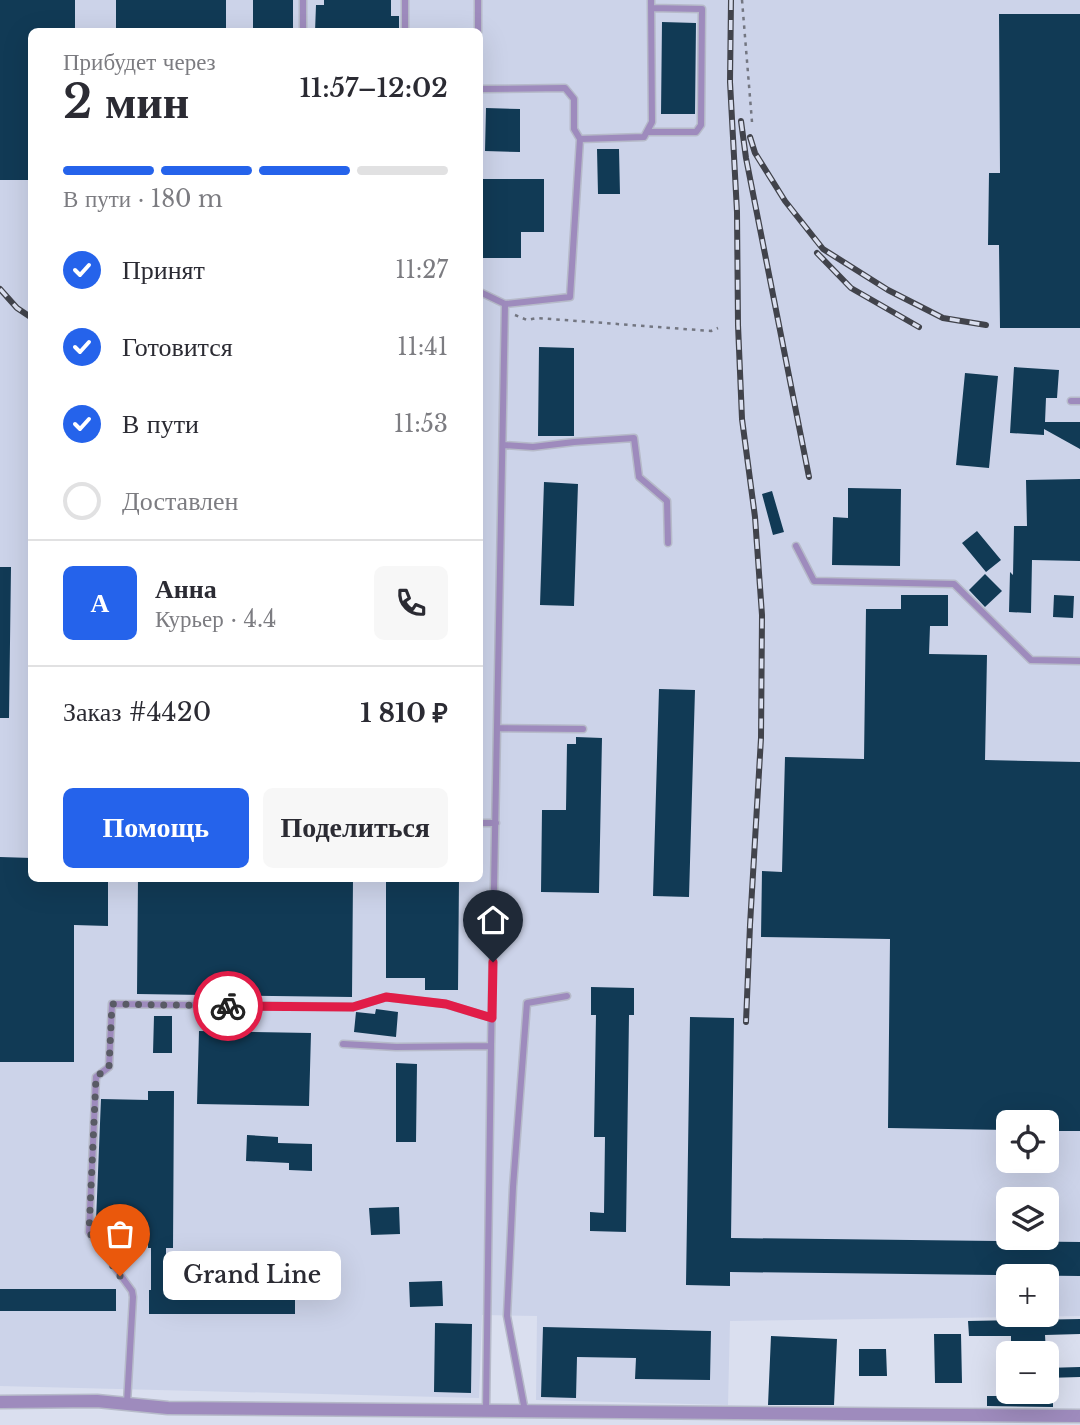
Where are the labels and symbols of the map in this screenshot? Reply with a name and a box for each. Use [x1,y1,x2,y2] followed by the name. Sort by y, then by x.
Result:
[463,890,523,962] pin
[193,971,263,1041] courier
[90,1204,150,1276] pin
[162,1252,340,1300] callout: Grand Line

